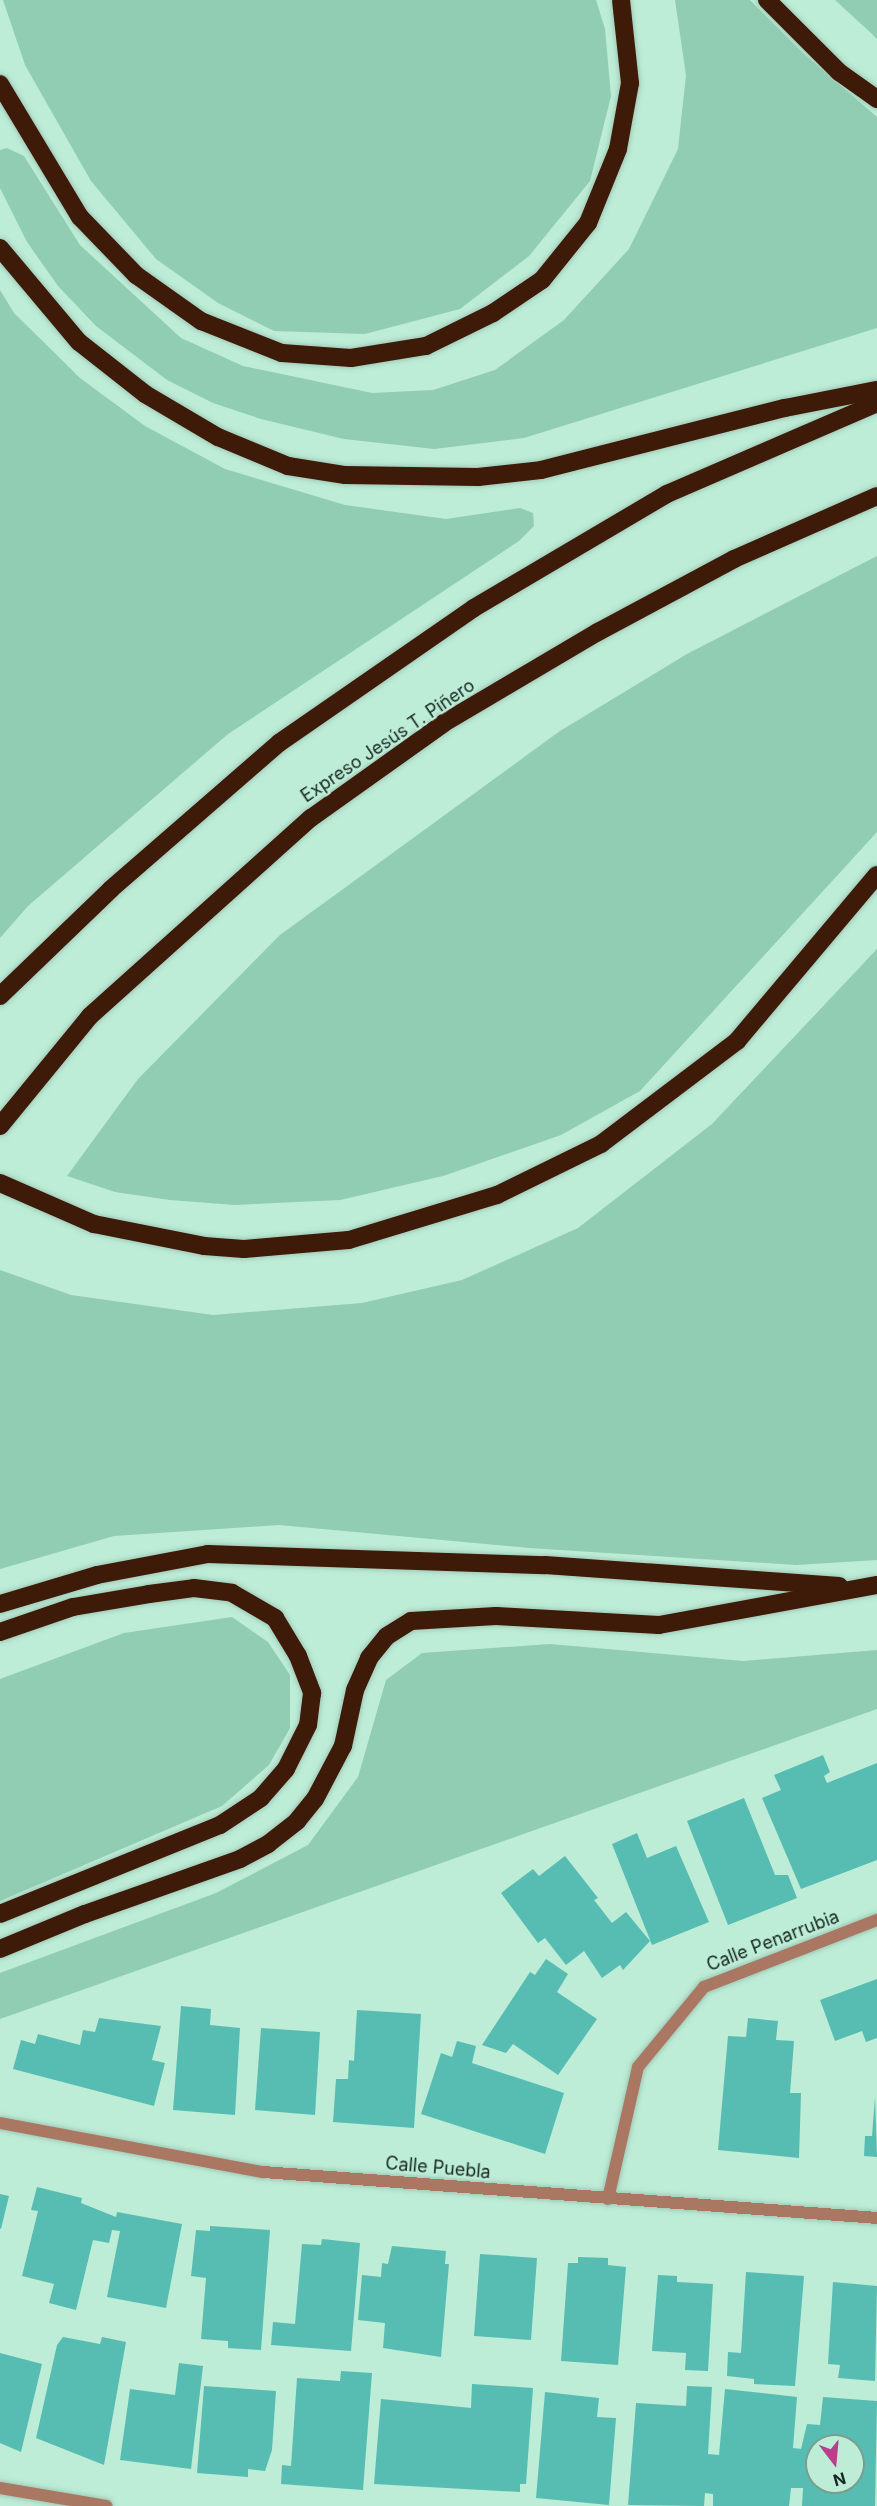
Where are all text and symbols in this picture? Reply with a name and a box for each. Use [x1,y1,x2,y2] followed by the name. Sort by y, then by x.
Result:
[297,675,479,807] street label: Expreso Jesús T. Piñero
[704,1906,842,1976] street label: Calle Penarrubia
[384,2153,492,2183] street label: Calle Puebla
[805,2434,865,2494] north arrow
[831,2468,848,2491] text: N

